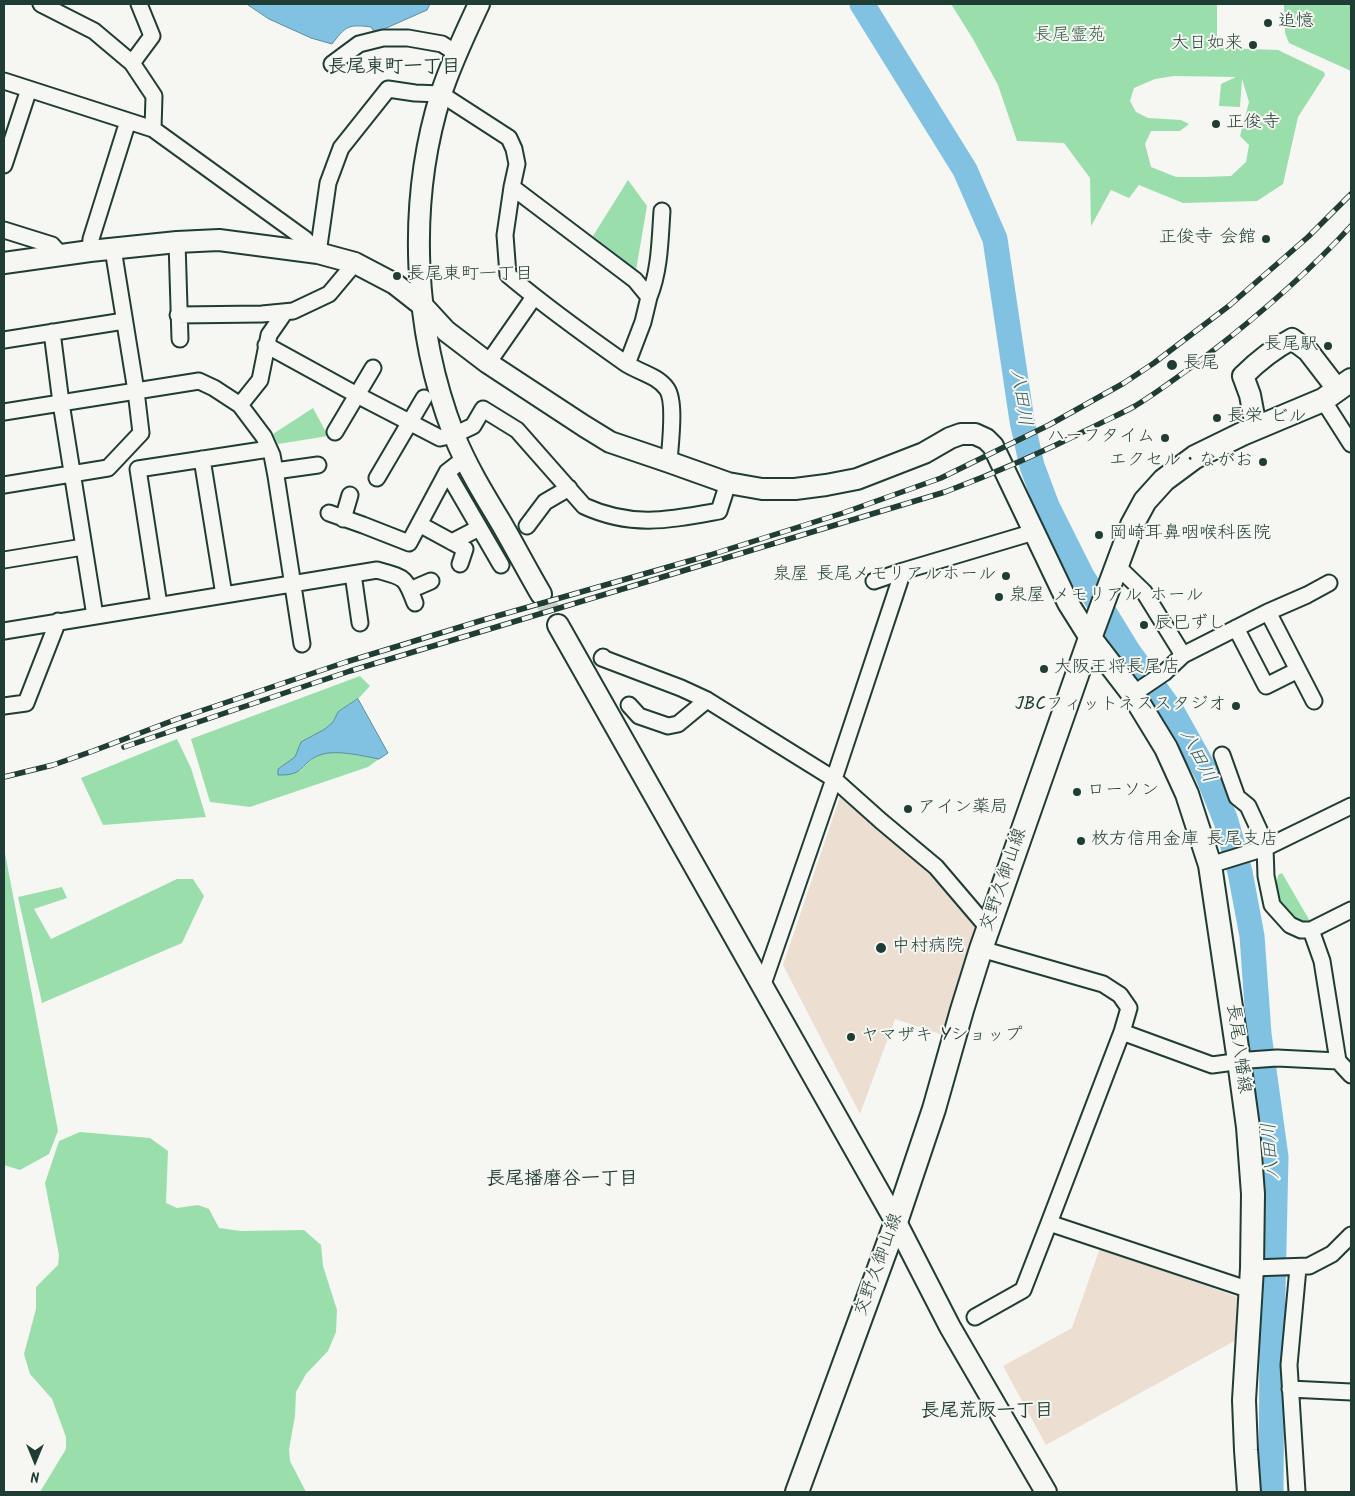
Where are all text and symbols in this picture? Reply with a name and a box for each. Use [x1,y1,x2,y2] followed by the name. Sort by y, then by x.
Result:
[1278,12,1314,34] place label: 追憶
[1262,17,1274,29] marker: 追憶
[1034,26,1106,48] park label: 長尾霊苑
[1171,34,1243,56] place label: 大日如来
[1247,39,1259,51] marker: 大日如来
[328,58,460,80] district label: 長尾東町一丁目
[1226,113,1280,135] place label: 正俊寺
[1210,118,1222,130] marker: 正俊寺
[1159,228,1256,250] place label: 正俊寺 会館
[1260,233,1272,245] marker: 正俊寺 会館
[407,265,533,287] place label: 長尾東町一丁目
[391,270,403,282] marker: 長尾東町一丁目
[1264,335,1318,357] place label: 長尾駅
[1322,340,1334,352] marker: 長尾駅
[1183,354,1219,376] place label: 長尾
[1165,358,1179,372] marker: 長尾
[1003,368,1035,428] water label: 八田川
[1227,407,1306,429] place label: 長栄 ビル
[1211,412,1223,424] marker: 長栄 ビル
[1047,427,1155,449] place label: ハーフタイム
[1159,432,1171,444] marker: ハーフタイム
[1109,451,1253,473] place label: エクセル・ながお
[1257,456,1269,468] marker: エクセル・ながお
[1109,524,1271,546] place label: 岡崎耳鼻咽喉科医院
[1093,529,1105,541] marker: 岡崎耳鼻咽喉科医院
[773,565,996,587] place label: 泉屋 長尾メモリアルホール
[1000,570,1012,582] marker: 泉屋 長尾メモリアルホール
[1009,586,1203,608] place label: 泉屋 メモリアル ホール
[993,591,1005,603] marker: 泉屋 メモリアル ホール
[1154,614,1226,636] place label: 辰巳ずし
[1138,619,1150,631] marker: 辰巳ずし
[1054,658,1180,680] place label: 大阪王将長尾店
[1038,663,1050,675] marker: 大阪王将長尾店
[1015,695,1226,717] place label: JBCフィットネススタジオ
[1230,700,1242,712] marker: JBCフィットネススタジオ
[1173,726,1219,788] water label: 八田川
[1087,781,1159,803] place label: ローソン
[1071,786,1083,798] marker: ローソン
[918,798,1008,820] place label: アイン薬局
[902,803,914,815] marker: アイン薬局
[977,825,1033,935] street label: 交野久御山線
[1091,830,1278,852] place label: 枚方信用金庫 長尾支店
[1075,835,1087,847] marker: 枚方信用金庫 長尾支店
[892,937,964,959] place label: 中村病院
[874,941,888,955] marker: 中村病院
[1220,1003,1254,1095] street label: 長尾八幡線
[861,1026,1023,1048] place label: ヤマザキ Yショップ
[845,1031,857,1043] marker: ヤマザキ Yショップ
[1260,1122,1286,1180] water label: 八田川
[486,1170,638,1192] district label: 長尾播磨谷一丁目
[851,1211,909,1319] street label: 交野久御山線
[921,1402,1053,1424] district label: 長尾荒阪一丁目
[10,1436,60,1486] north arrow
[31,1465,39,1487] text: N

